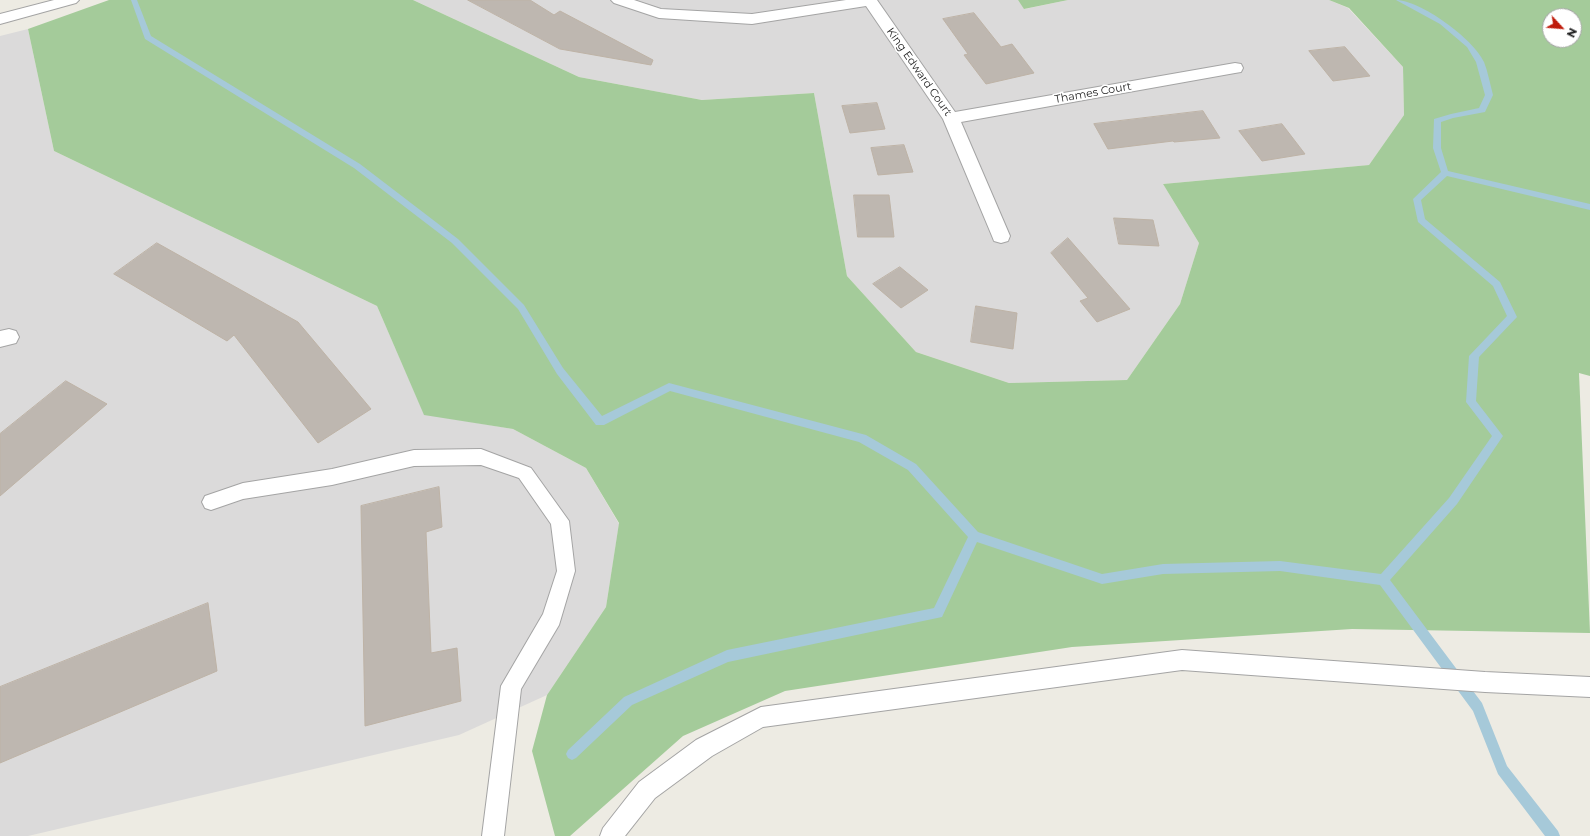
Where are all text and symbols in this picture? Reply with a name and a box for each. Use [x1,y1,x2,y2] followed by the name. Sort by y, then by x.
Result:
[1542,8,1582,48] north arrow
[884,25,954,119] street label: King Edward Court
[1564,26,1580,40] text: N
[1054,80,1132,106] street label: Thames Court

